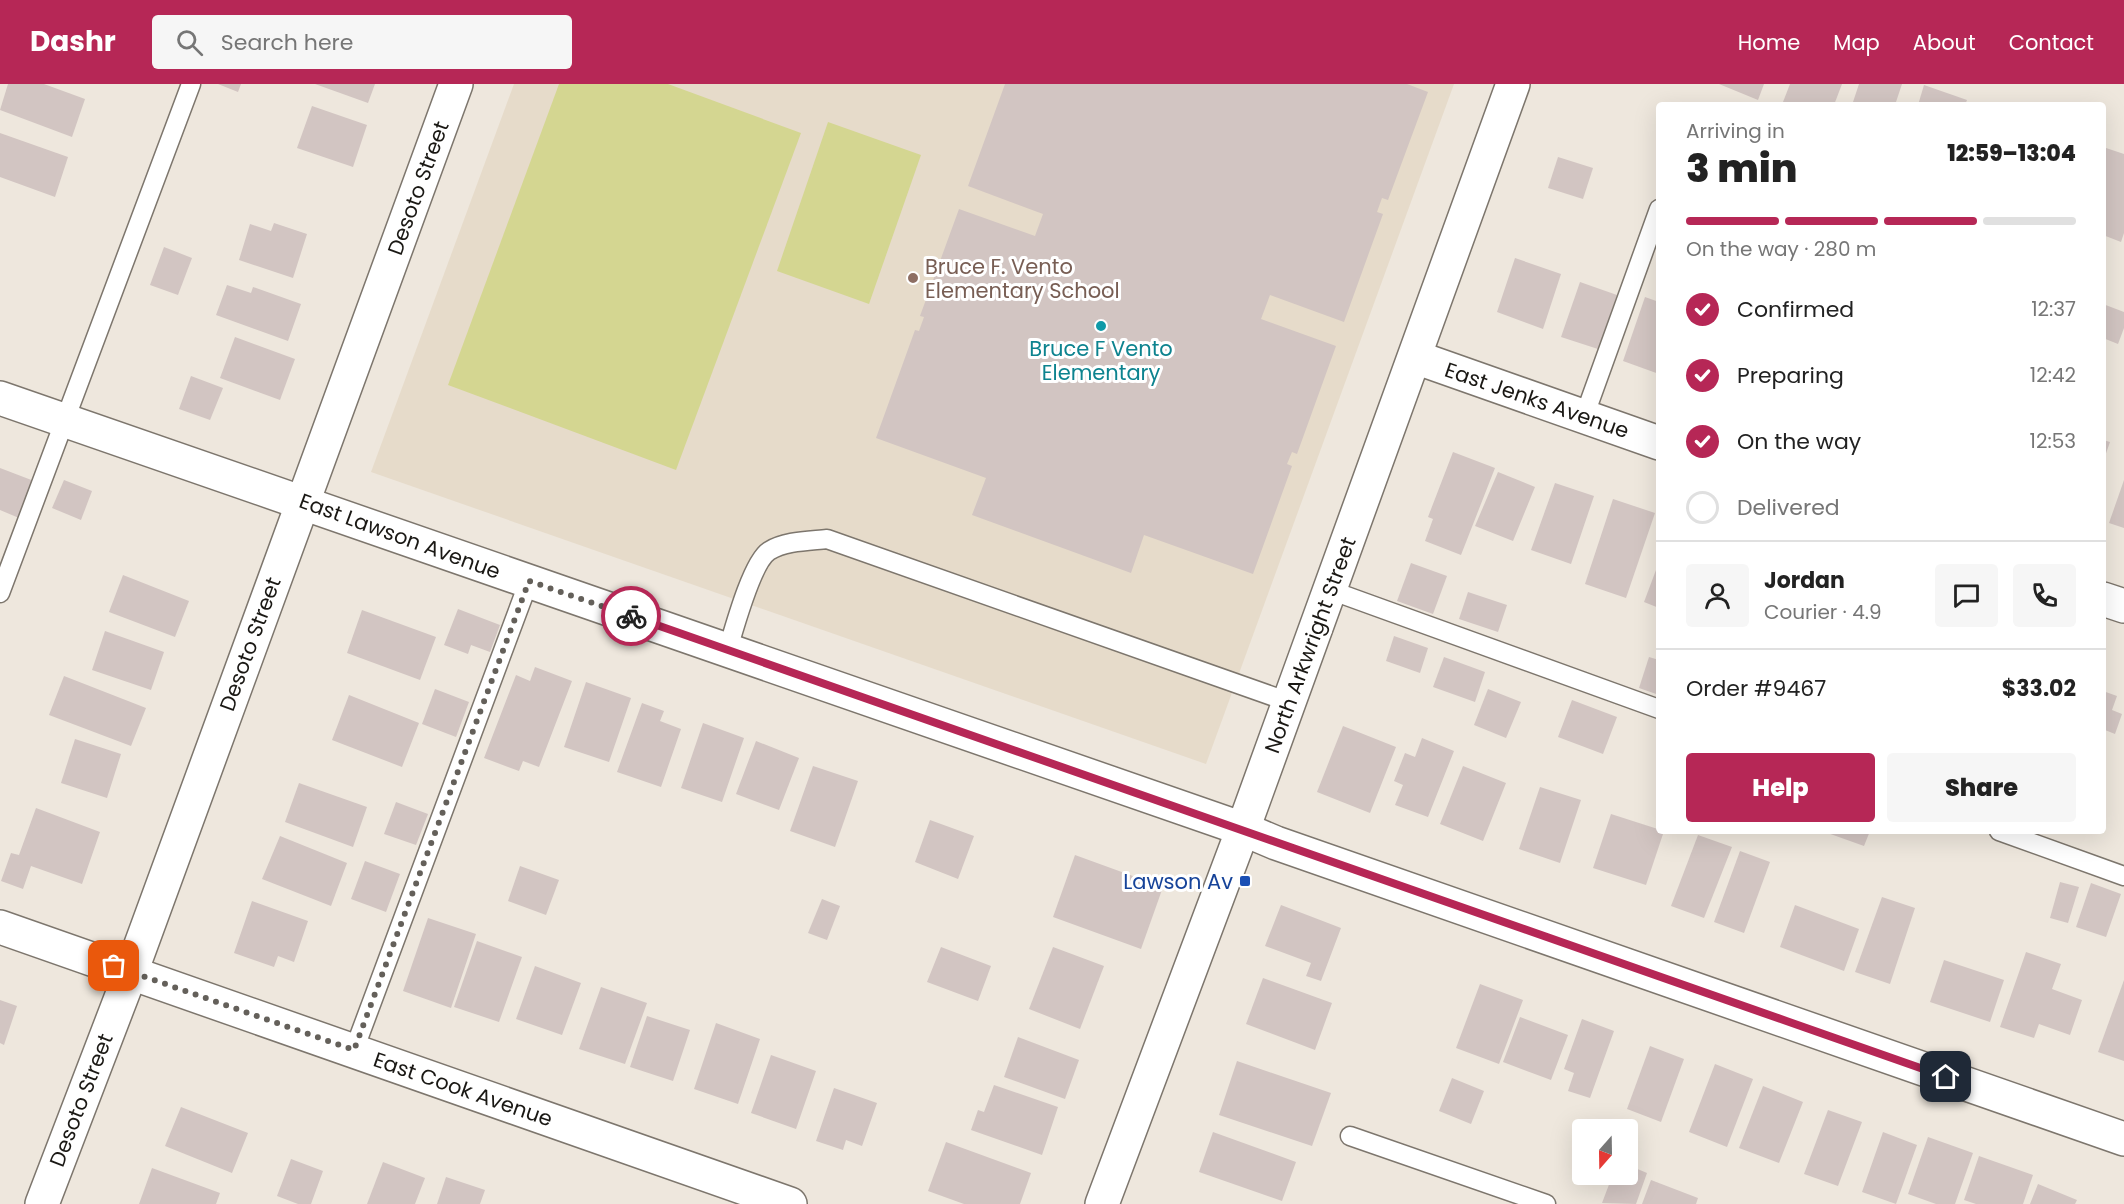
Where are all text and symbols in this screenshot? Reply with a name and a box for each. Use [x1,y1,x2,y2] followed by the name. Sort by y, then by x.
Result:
[152,15,572,69] search box
[30,22,116,61] text: Dashr
[173,26,206,59] icon: search
[221,27,353,58] text: Search here
[1738,28,1800,57] text: Home
[1833,28,1880,57] text: Map
[1913,28,1976,57] text: About
[2009,28,2094,57] text: Contact
[380,117,456,259] street label: Desoto Street
[1686,117,1785,145] text: Arriving in
[1947,138,2076,169] text: 12:59–13:04
[1686,141,1798,196] text: 3 min
[1686,235,1876,263] text: On the way · 280 m
[925,252,1120,305] place label: Bruce F. Vento Elementary School
[906,271,920,285] marker: Bruce F. Vento Elementary School
[1686,293,1719,326] icon: check
[1737,294,1854,325] text: Confirmed
[2031,295,2076,323] text: 12:37
[1094,319,1108,333] marker: Bruce F Vento Elementary
[1029,334,1173,387] place label: Bruce F Vento Elementary
[1441,355,1633,445] street label: East Jenks Avenue
[1686,359,1719,392] icon: check
[1737,360,1844,391] text: Preparing
[2030,361,2076,389] text: 12:42
[1686,425,1719,458] icon: check
[1737,426,1861,457] text: On the way
[2030,427,2076,455] text: 12:53
[295,486,505,586] street label: East Lawson Avenue
[1737,492,1840,523] text: Delivered
[1257,533,1363,757] street label: North Arkwright Street
[1686,564,1749,627] button: person
[1935,564,1998,627] button: chat
[2013,564,2076,627] button: phone
[1764,565,1845,596] text: Jordan
[212,573,288,715] street label: Desoto Street
[601,586,661,646] courier
[1764,598,1882,626] text: Courier · 4.9
[615,600,648,633] icon: bike
[1686,673,1826,704] text: Order #9467
[2002,673,2076,704] text: $33.02
[1686,753,1875,822] button: Help
[1887,753,2076,822] button: Share
[1123,867,1233,896] place label: Lawson Av
[1238,874,1252,888] marker: Lawson Av
[88,940,139,991] pin
[97,949,130,982] icon: bag
[42,1029,120,1171] street label: Desoto Street
[370,1045,556,1133] street label: East Cook Avenue
[1920,1051,1971,1102] pin
[1929,1060,1962,1093] icon: home
[1572,1119,1638,1185] north arrow
[1572,1119,1638,1185] map controls

